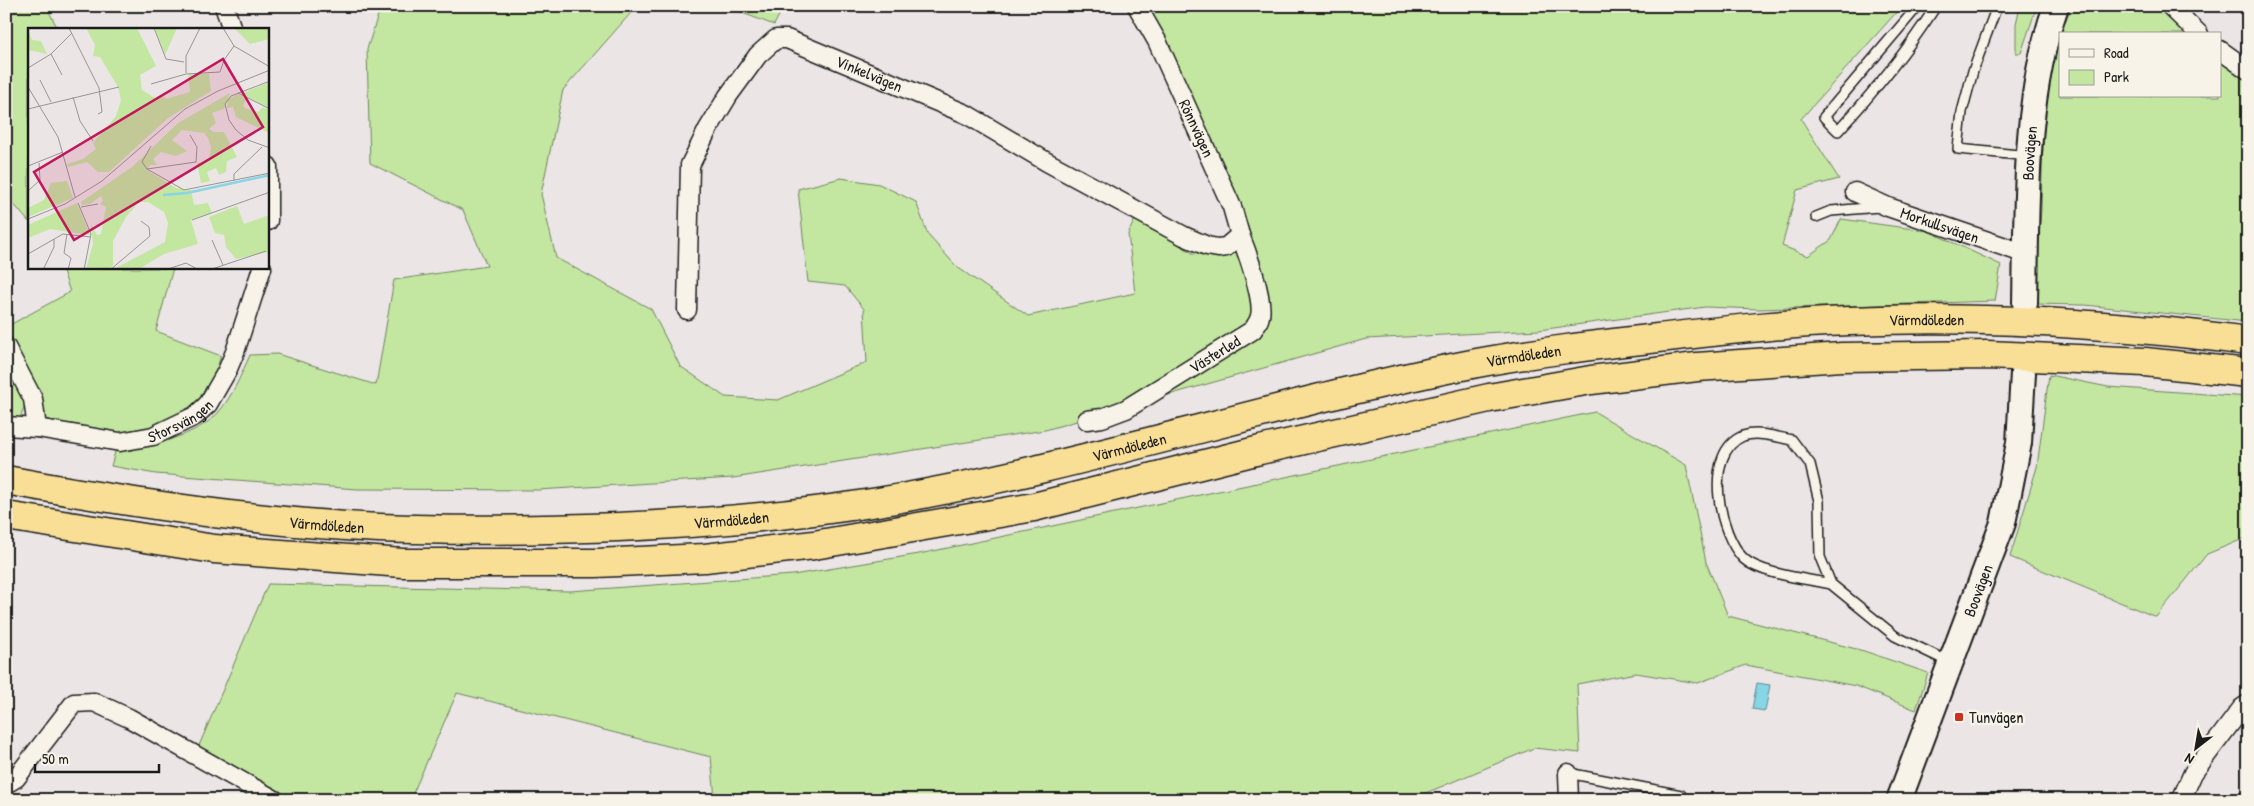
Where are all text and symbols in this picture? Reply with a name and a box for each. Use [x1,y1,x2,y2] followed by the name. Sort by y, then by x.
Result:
[28,28,269,269] inset map
[2059,32,2222,98] legend
[2104,42,2129,63] text: Road
[833,50,906,97] street label: Vinkelvägen
[2104,66,2129,87] text: Park
[1174,95,1220,161] street label: Rönnvägen
[2016,125,2042,181] street label: Boovägen
[1898,201,1982,248] street label: Morkullsvägen
[1889,308,1965,331] street label: Värmdöleden
[1185,330,1244,378] street label: Västerled
[1484,339,1562,372] street label: Värmdöleden
[146,394,218,448] street label: Storsvängen
[1090,427,1169,467] street label: Värmdöleden
[693,505,770,534] street label: Värmdöleden
[288,511,365,538] street label: Värmdöleden
[1958,561,1998,620] street label: Boovägen
[1969,706,2024,728] place label: Tunvägen
[1953,711,1965,723] marker: Tunvägen
[2172,724,2222,774] north arrow
[35,741,159,773] scale bar
[42,748,69,769] text: 50 m
[2180,749,2197,770] text: N

